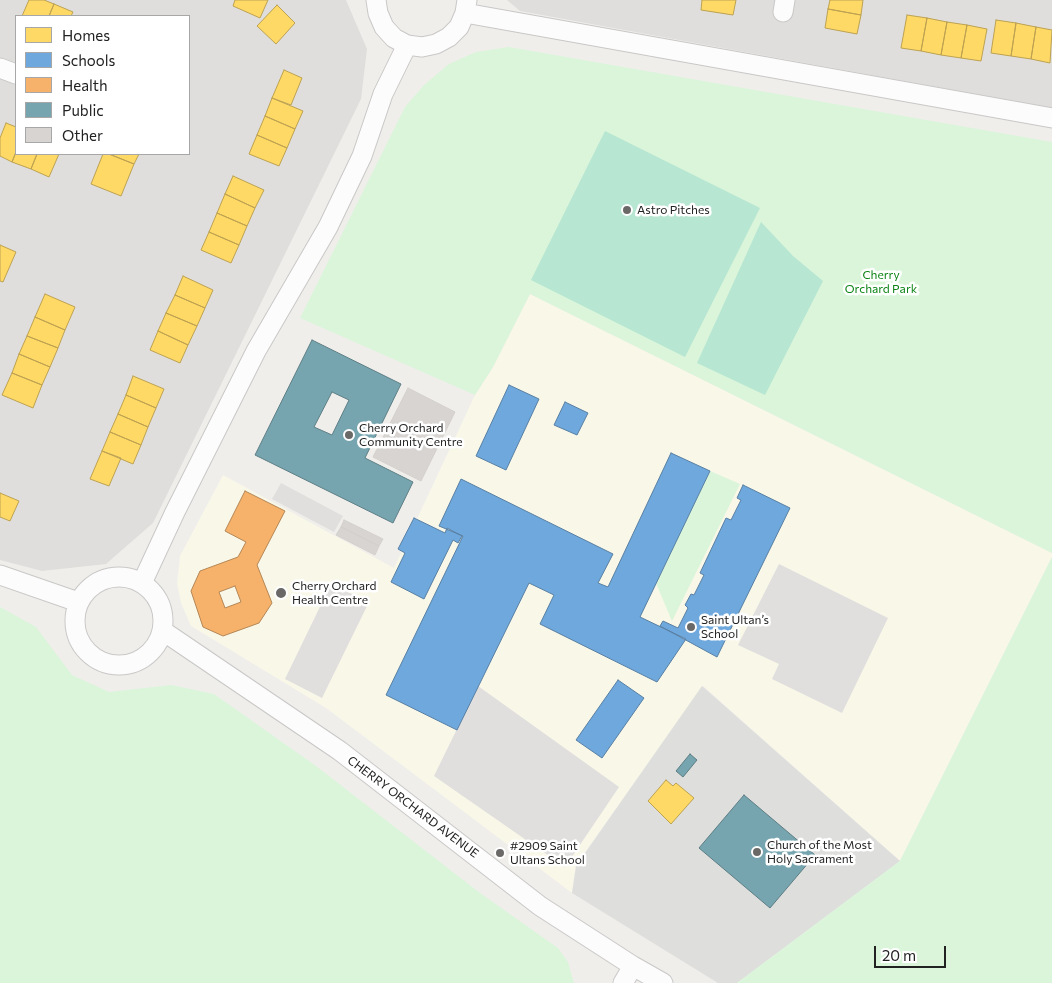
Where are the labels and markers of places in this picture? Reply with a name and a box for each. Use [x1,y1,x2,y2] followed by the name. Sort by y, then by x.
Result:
[637,203,710,217] place label: Astro Pitches
[621,204,633,216] marker: Astro Pitches
[359,421,463,449] place label: Cherry Orchard Community Centre
[343,429,355,441] marker: Cherry Orchard Community Centre
[292,579,377,607] place label: Cherry Orchard Health Centre
[274,586,288,600] marker: Cherry Orchard Health Centre
[701,613,769,641] place label: Saint Ultan’s School
[685,621,697,633] marker: Saint Ultan’s School
[767,838,872,866] place label: Church of the Most Holy Sacrament
[510,839,585,867] place label: #2909 Saint Ultans School
[751,846,763,858] marker: Church of the Most Holy Sacrament
[494,847,506,859] marker: #2909 Saint Ultans School

